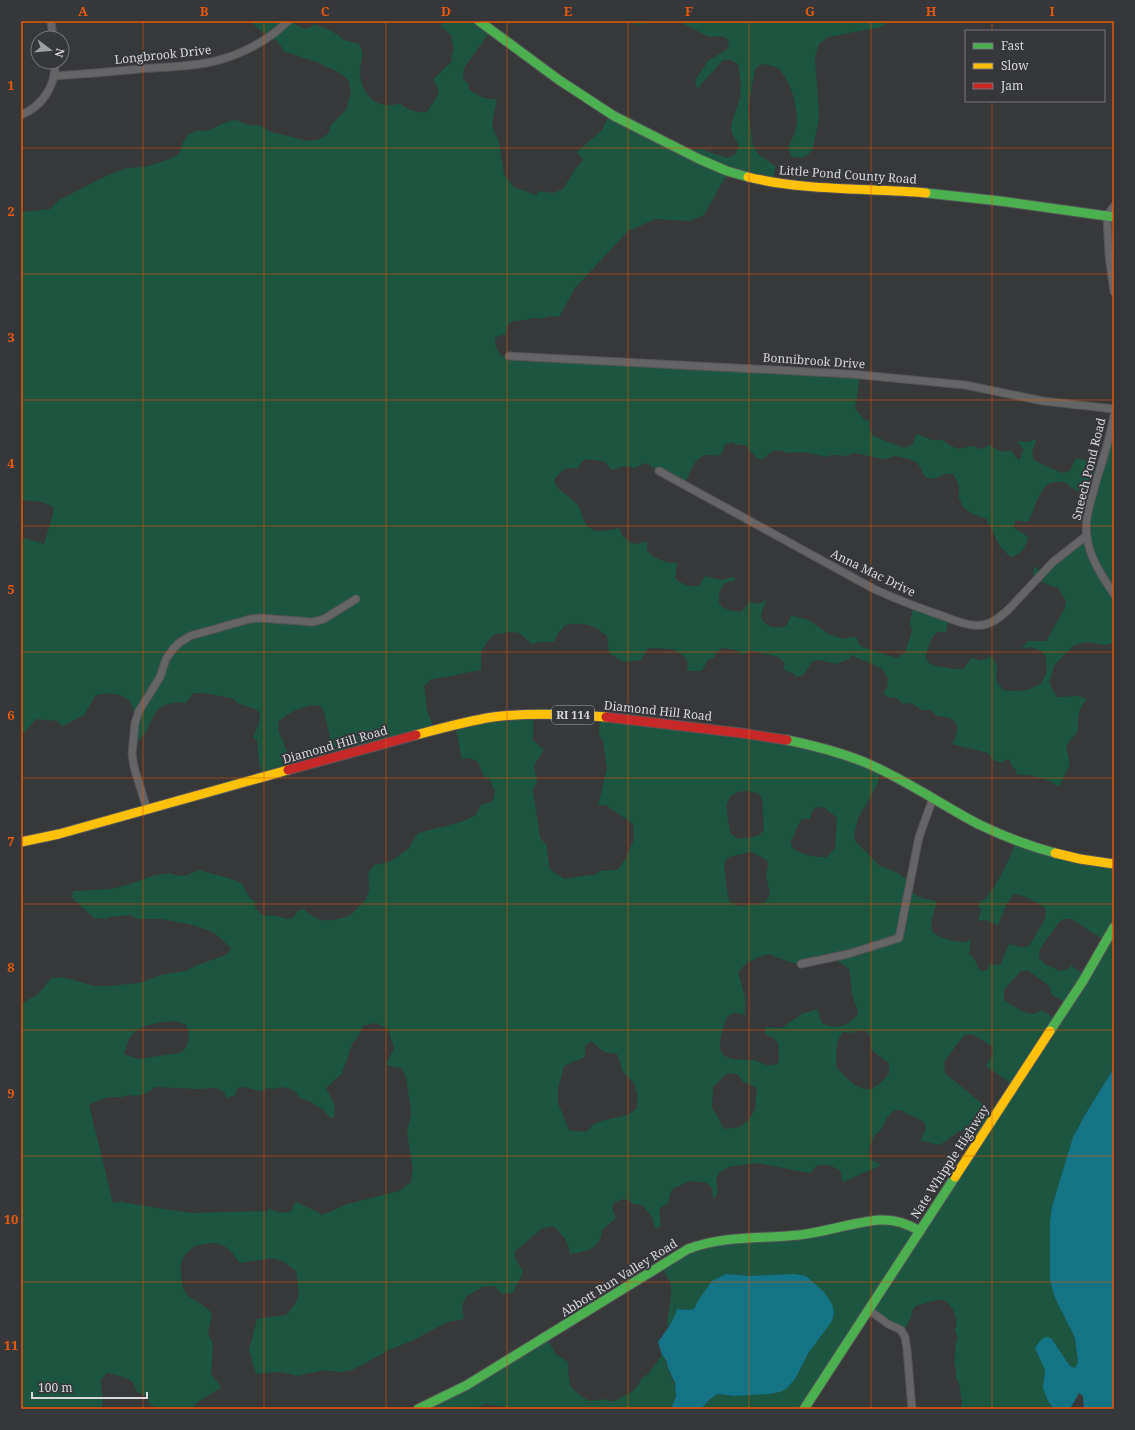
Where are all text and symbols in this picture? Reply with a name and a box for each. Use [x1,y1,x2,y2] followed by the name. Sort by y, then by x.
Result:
[78,2,88,20] text: A
[200,2,209,20] text: B
[321,2,330,20] text: C
[441,2,451,20] text: D
[564,2,573,20] text: E
[685,2,693,20] text: F
[805,2,815,20] text: G
[926,2,937,20] text: H
[1049,2,1055,20] text: I
[30,30,70,70] north arrow
[965,30,1105,102] legend
[1001,37,1024,54] text: Fast
[114,41,212,68] street label: Longbrook Drive
[52,47,68,59] text: N
[1001,57,1029,74] text: Slow
[7,76,15,94] text: 1
[1000,77,1023,94] text: Jam
[779,161,918,188] street label: Little Pond County Road
[7,202,15,220] text: 2
[7,328,15,346] text: 3
[762,348,866,373] street label: Bonnibrook Drive
[1068,415,1110,522] street label: Sneech Pond Road
[7,454,15,472] text: 4
[828,545,918,600] street label: Anna Mac Drive
[7,580,15,598] text: 5
[603,696,714,725] street label: Diamond Hill Road
[7,706,15,724] text: 6
[552,706,594,724] road number: RI 114
[280,721,390,768] street label: Diamond Hill Road
[7,832,15,850] text: 7
[7,958,15,976] text: 8
[7,1084,15,1102] text: 9
[906,1101,993,1222] street label: Nate Whipple Highway
[4,1210,18,1228] text: 10
[557,1234,681,1321] street label: Abbott Run Valley Road
[4,1336,18,1354] text: 11
[32,1374,147,1400] scale bar
[38,1379,73,1396] text: 100 m

